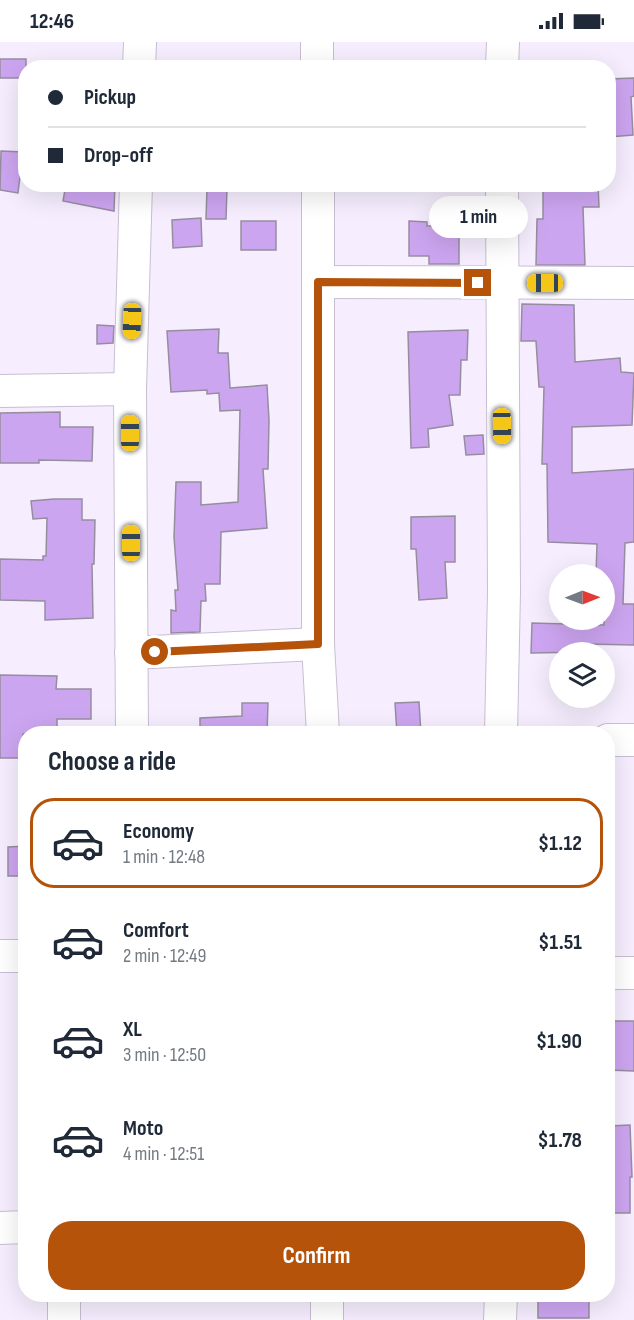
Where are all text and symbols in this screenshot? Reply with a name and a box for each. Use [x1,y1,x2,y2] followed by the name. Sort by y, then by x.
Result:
[30,8,74,35] text: 12:46
[84,84,136,111] text: Pickup
[84,142,153,169] text: Drop-off
[428,196,528,238] callout: 1 min
[460,205,497,229] text: 1 min
[464,269,491,296] route end
[527,274,563,292] car
[122,303,142,339] car
[493,408,511,444] car
[121,415,139,451] car
[122,525,140,561] car
[549,564,615,630] north arrow
[549,564,615,708] map controls
[141,638,168,665] route start
[549,642,615,708] button: layers
[48,746,176,778] text: Choose a ride
[51,816,105,870] icon: car
[123,818,194,845] text: Economy
[538,830,582,857] text: $1.12
[123,845,205,869] text: 1 min · 12:48
[51,915,105,969] icon: car
[123,917,189,944] text: Comfort
[538,929,582,956] text: $1.51
[123,944,206,968] text: 2 min · 12:49
[51,1014,105,1068] icon: car
[123,1016,142,1043] text: XL
[536,1028,582,1055] text: $1.90
[123,1043,206,1067] text: 3 min · 12:50
[51,1113,105,1167] icon: car
[123,1115,163,1142] text: Moto
[538,1127,582,1154] text: $1.78
[123,1142,204,1166] text: 4 min · 12:51
[48,1221,585,1290] button: Confirm

